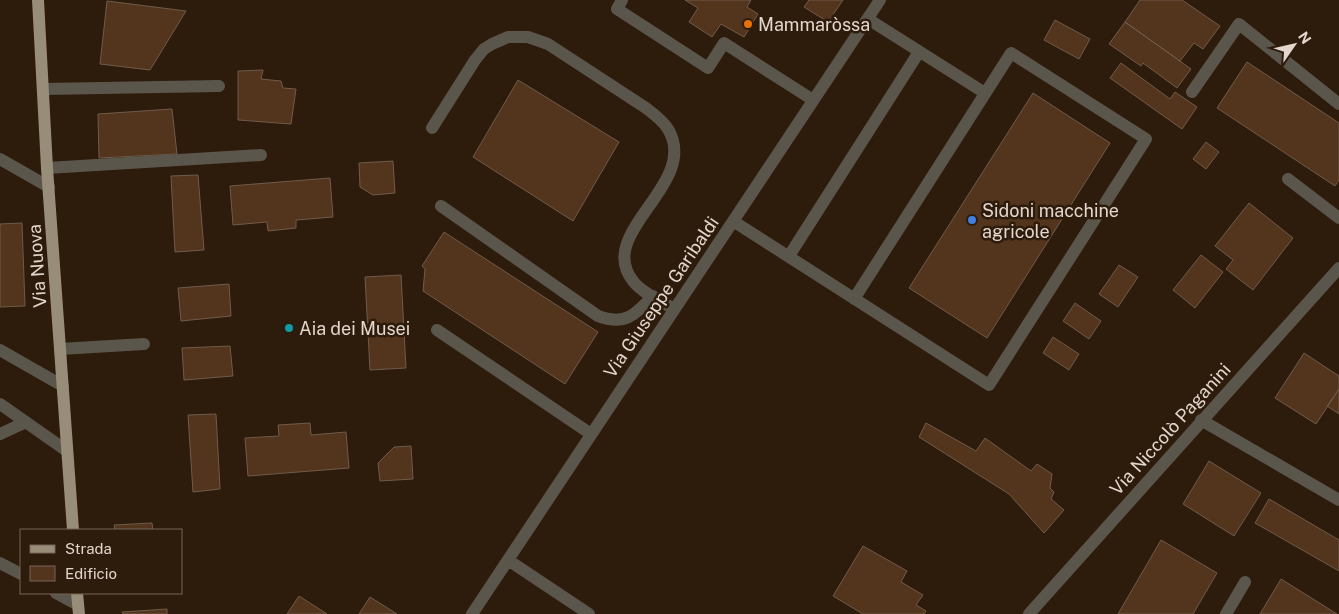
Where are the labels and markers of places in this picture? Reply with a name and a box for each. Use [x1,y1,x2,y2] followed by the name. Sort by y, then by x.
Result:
[758,14,870,35] place label: Mammaròssa
[742,18,754,30] marker: Mammaròssa
[982,200,1119,242] place label: Sidoni macchine agricole
[966,214,978,226] marker: Sidoni macchine agricole
[299,318,410,339] place label: Aia dei Musei
[283,322,295,334] marker: Aia dei Musei

